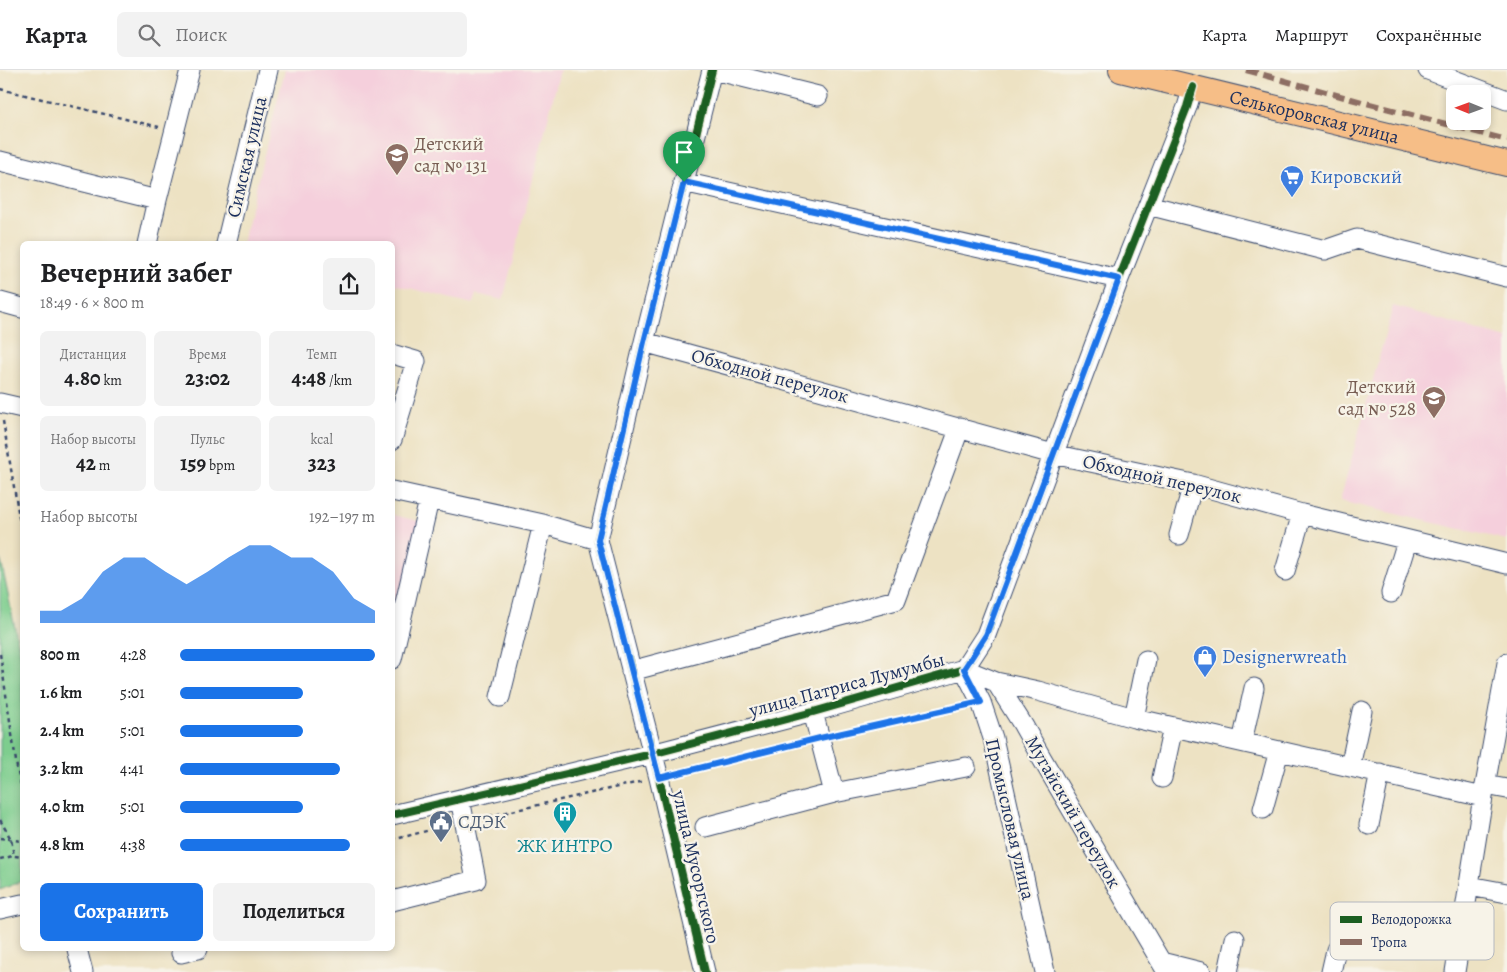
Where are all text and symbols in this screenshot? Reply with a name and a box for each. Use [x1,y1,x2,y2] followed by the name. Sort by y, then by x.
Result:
[117,12,467,57] search box
[25,19,87,51] text: Карта
[135,21,163,49] icon: search
[175,22,227,48] text: Поиск
[1202,23,1247,47] text: Карта
[1275,23,1348,47] text: Маршрут
[1376,23,1482,47] text: Сохранённые
[1227,84,1402,150] street label: Селькоровская улица
[1446,85,1491,130] north arrow
[1446,85,1491,130] map controls
[220,94,274,220] street label: Симская улица
[414,131,487,179] place label: Детский сад № 131
[663,131,705,182] pin
[670,138,698,166] icon: arrive
[384,142,410,176] school or university icon: Детский сад № 131
[1279,164,1305,198] supermarket icon: Кировский
[1310,164,1402,190] place label: Кировский
[40,254,232,292] text: Вечерний забег
[323,258,375,310] button: share
[40,292,144,314] text: 18:49 · 6 × 800 m
[688,342,852,410] street label: Обходной переулок
[60,345,127,364] text: Дистанция
[188,345,227,364] text: Время
[307,345,337,364] text: Темп
[64,364,101,392] text: 4.80
[185,364,230,392] text: 23:02
[291,364,326,392] text: 4:48
[101,371,122,390] text: km
[326,371,352,390] text: /km
[1338,374,1416,422] place label: Детский сад № 528
[1421,385,1447,419] school or university icon: Детский сад № 528
[50,430,136,449] text: Набор высоты
[190,430,225,449] text: Пульс
[311,430,333,449] text: kcal
[1080,448,1244,510] street label: Обходной переулок
[76,449,96,477] text: 42
[180,449,206,477] text: 159
[308,449,336,477] text: 323
[96,456,110,475] text: m
[206,456,235,475] text: bpm
[40,506,138,528] text: Набор высоты
[309,506,375,528] text: 192–197 m
[40,644,80,666] text: 800 m
[120,644,146,666] text: 4:28
[1192,644,1218,678] shop icon: Designerwreath
[1222,644,1347,670] place label: Designerwreath
[745,646,948,724] street label: улица Патриса Лумумбы
[40,682,82,704] text: 1.6 km
[120,682,145,704] text: 5:01
[40,720,84,742] text: 2.4 km
[120,720,145,742] text: 5:01
[1019,731,1127,893] street label: Мугайский переулок
[979,736,1041,903] street label: Промысловая улица
[40,758,83,780] text: 3.2 km
[120,758,144,780] text: 4:41
[665,787,726,946] street label: улица Мусоргского
[40,796,84,818] text: 4.0 km
[120,796,145,818] text: 5:01
[552,800,578,834] building icon: ЖК ИНТРО
[428,809,454,843] public building icon: СДЭК
[458,809,506,835] place label: СДЭК
[517,833,613,859] place label: ЖК ИНТРО
[40,834,84,856] text: 4.8 km
[120,834,145,856] text: 4:38
[40,883,203,941] button: Сохранить
[213,883,375,941] button: Поделиться
[1330,902,1494,960] legend
[1371,910,1452,929] text: Велодорожка
[1371,933,1408,952] text: Тропа

